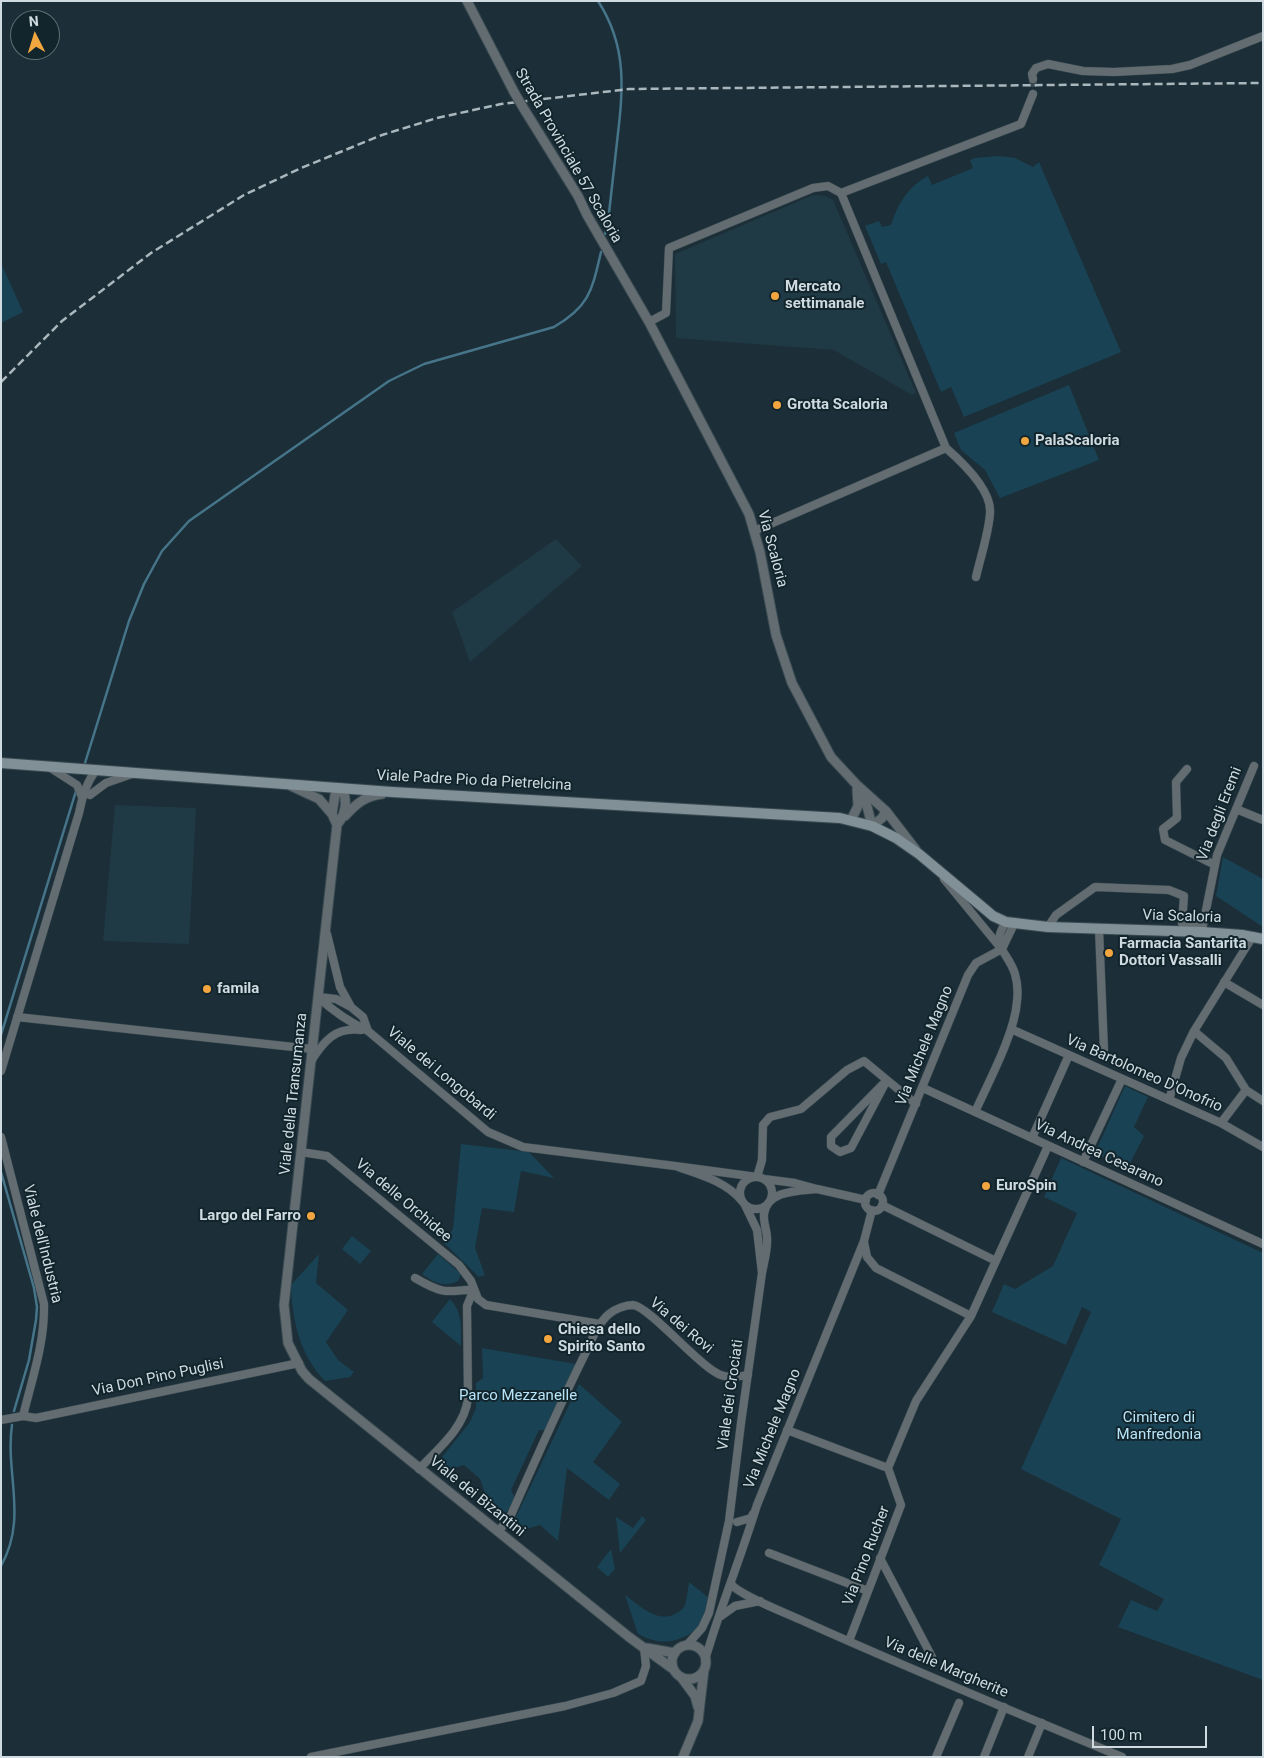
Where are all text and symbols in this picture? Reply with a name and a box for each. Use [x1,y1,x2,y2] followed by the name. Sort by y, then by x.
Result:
[10,10,60,60] north arrow
[28,13,39,29] text: N
[511,65,625,247] street label: Strada Provinciale 57 Scaloria
[785,278,864,313] place label: Mercato settimanale
[769,290,781,302] marker: Mercato settimanale
[787,396,888,414] place label: Grotta Scaloria
[771,399,783,411] marker: Grotta Scaloria
[1035,432,1120,450] place label: PalaScaloria
[1019,435,1031,447] marker: PalaScaloria
[753,508,791,590] street label: Via Scaloria
[1194,764,1246,864] street label: Via degli Eremi
[376,767,572,795] street label: Viale Padre Pio da Pietrelcina
[1142,907,1222,927] street label: Via Scaloria
[1119,935,1246,970] place label: Farmacia Santarita Dottori Vassalli
[1103,947,1115,959] marker: Farmacia Santarita Dottori Vassalli
[217,980,259,998] place label: famila
[201,983,213,995] marker: famila
[893,983,957,1109] street label: Via Michele Magno
[277,1012,311,1176] street label: Viale della Transumanza
[383,1023,499,1125] street label: Viale dei Longobardi
[1063,1031,1225,1117] street label: Via Bartolomeo D'Onofrio
[1032,1116,1166,1192] street label: Via Andrea Cesarano
[351,1156,455,1246] street label: Via delle Orchidee
[996,1177,1056,1195] place label: EuroSpin
[980,1180,992,1192] marker: EuroSpin
[19,1183,65,1305] street label: Viale dell'Industria
[199,1207,301,1225] place label: Largo del Farro
[305,1210,317,1222] marker: Largo del Farro
[646,1294,716,1358] street label: Via dei Rovi
[558,1321,645,1356] place label: Chiesa dello Spirito Santo
[542,1333,554,1345] marker: Chiesa dello Spirito Santo
[714,1338,748,1452] street label: Viale dei Crociati
[91,1355,225,1401] street label: Via Don Pino Puglisi
[741,1366,805,1492] street label: Via Michele Magno
[459,1387,577,1405] park label: Parco Mezzanelle
[1117,1409,1201,1444] park label: Cimitero di Manfredonia
[426,1453,528,1541] street label: Viale dei Bizantini
[840,1504,894,1608] street label: Via Pino Rucher
[881,1634,1011,1702] street label: Via delle Margherite
[1094,1716,1209,1748] scale bar
[1100,1726,1142,1744] text: 100 m

